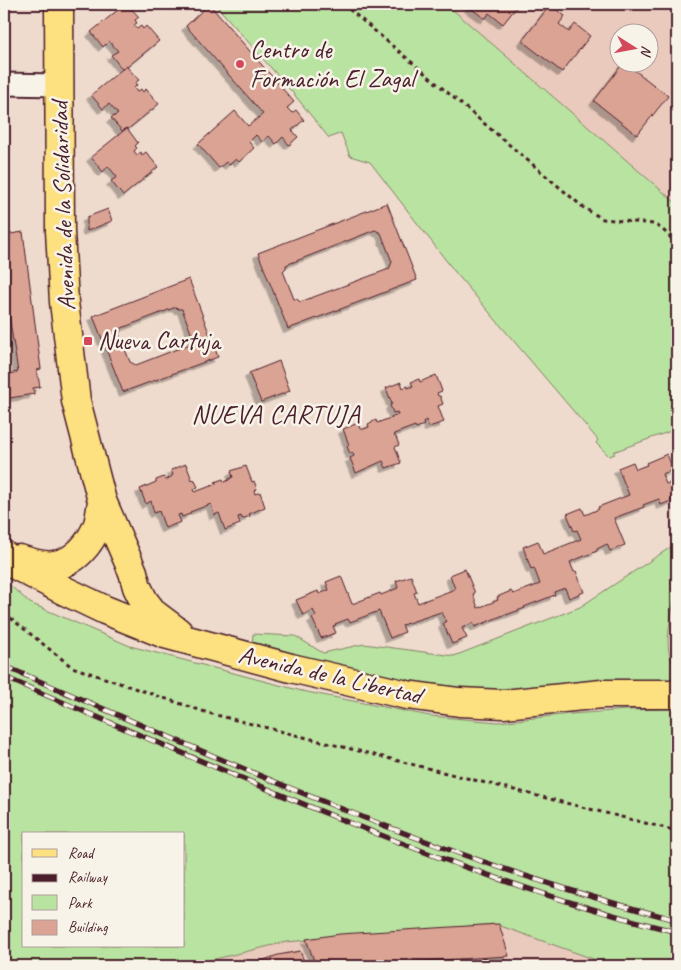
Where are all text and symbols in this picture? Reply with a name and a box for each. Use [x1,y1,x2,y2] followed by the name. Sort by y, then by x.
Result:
[608,22,658,72] north arrow
[250,34,419,95] place label: Centro de Formación El Zagal
[637,45,655,59] text: N
[234,58,246,70] marker: Centro de Formación El Zagal
[43,97,83,311] street label: Avenida de la Solidaridad
[98,325,223,357] place label: Nueva Cartuja
[82,335,94,347] marker: Nueva Cartuja
[191,398,361,431] district label: NUEVA CARTUJA
[235,638,428,712] street label: Avenida de la Libertad
[22,832,185,948] legend
[68,844,95,863] text: Road
[68,868,109,887] text: Railway
[68,894,93,913] text: Park
[68,918,108,937] text: Building

